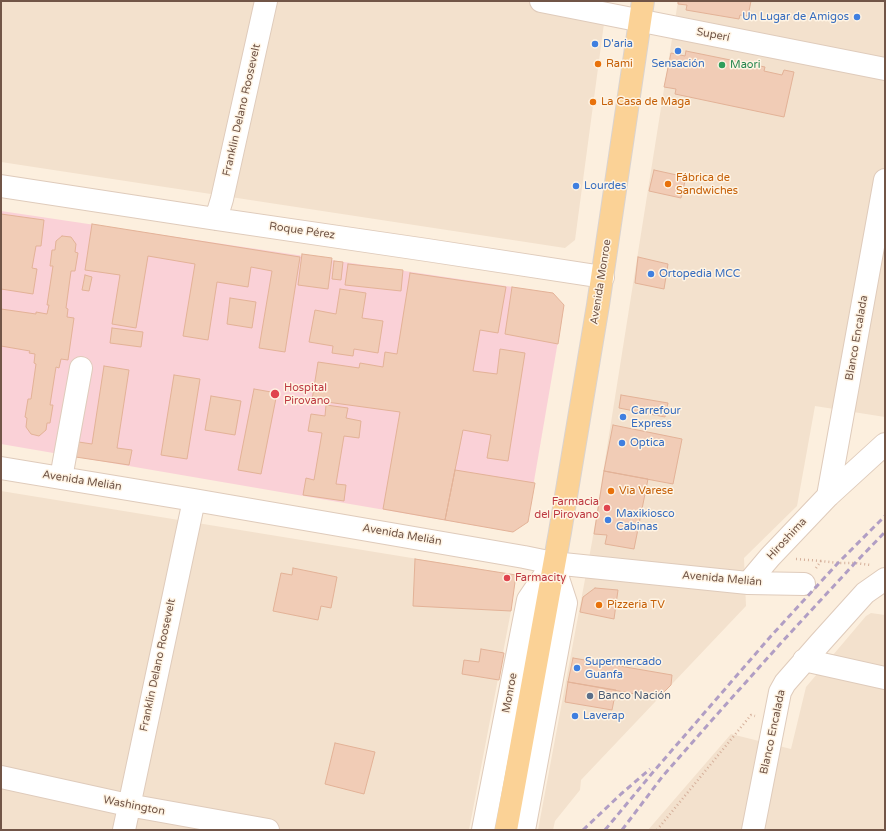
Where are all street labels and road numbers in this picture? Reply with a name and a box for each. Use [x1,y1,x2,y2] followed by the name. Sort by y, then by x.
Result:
[695,25,731,45] street label: Superí
[220,42,264,178] street label: Franklin Delano Roosevelt
[268,220,336,242] street label: Roque Pérez
[588,238,614,326] street label: Avenida Monroe
[843,294,871,382] street label: Blanco Encalada
[41,468,123,494] street label: Avenida Melián
[764,515,810,563] street label: Hiroshima
[361,522,443,548] street label: Avenida Melián
[681,569,763,589] street label: Avenida Melián
[137,597,179,733] street label: Franklin Delano Roosevelt
[500,672,520,714] street label: Monroe
[758,688,788,776] street label: Blanco Encalada
[102,794,166,818] street label: Washington

